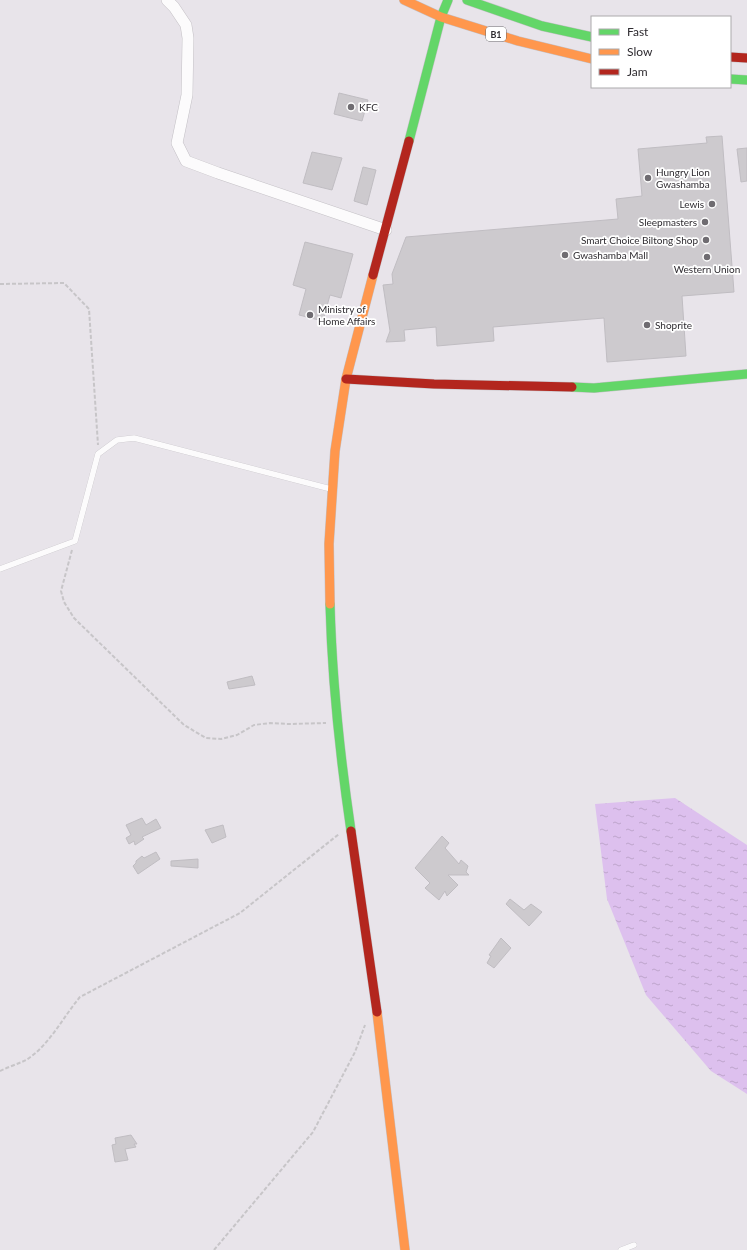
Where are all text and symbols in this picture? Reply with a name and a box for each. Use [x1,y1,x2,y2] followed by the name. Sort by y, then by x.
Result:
[591,16,731,88] legend
[627,24,649,39] text: Fast
[486,27,506,41] road number: B1
[627,44,653,59] text: Slow
[627,64,648,79] text: Jam
[359,101,378,113] place label: KFC
[346,102,356,112] marker: KFC
[656,166,710,190] place label: Hungry Lion Gwashamba
[643,173,653,183] marker: Hungry Lion Gwashamba
[679,198,704,210] place label: Lewis
[707,199,717,209] marker: Lewis
[639,216,697,228] place label: Sleepmasters
[700,217,710,227] marker: Sleepmasters
[581,234,698,246] place label: Smart Choice Biltong Shop
[701,235,711,245] marker: Smart Choice Biltong Shop
[573,249,648,261] place label: Gwashamba Mall
[560,250,570,260] marker: Gwashamba Mall
[702,252,712,262] marker: Western Union
[674,263,740,275] place label: Western Union
[318,303,375,327] place label: Ministry of Home Affairs
[305,310,315,320] marker: Ministry of Home Affairs
[655,319,692,331] place label: Shoprite
[642,320,652,330] marker: Shoprite

